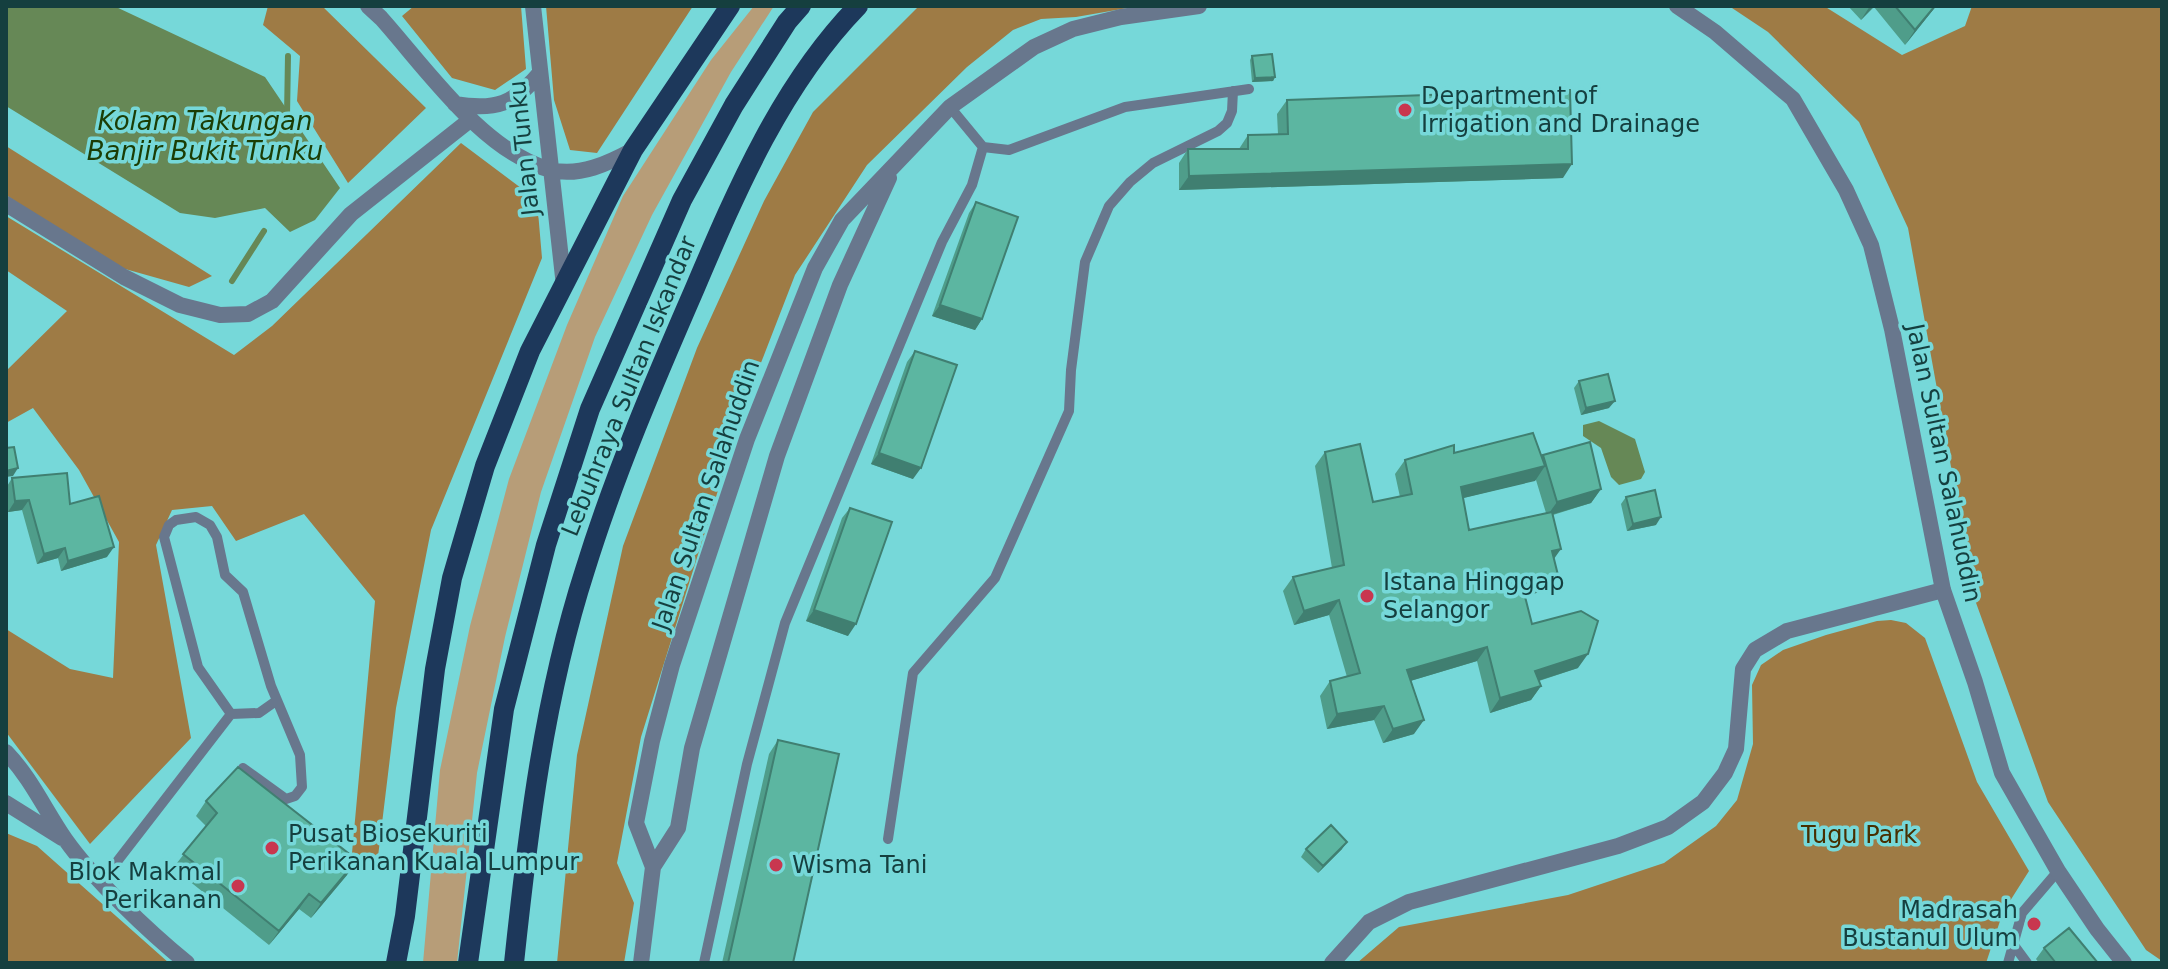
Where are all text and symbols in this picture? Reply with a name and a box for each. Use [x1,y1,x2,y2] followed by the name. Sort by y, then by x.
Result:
[503,79,545,219] street label: Jalan Tunku
[1421,82,1700,138] place label: Department of Irrigation and Drainage
[1396,101,1414,119] marker: Department of Irrigation and Drainage
[87,106,323,166] water label: Kolam Takungan Banjir Bukit Tunku
[556,232,702,540] street label: Lebuhraya Sultan Iskandar
[1900,319,1987,605] street label: Jalan Sultan Salahuddin
[646,356,765,636] street label: Jalan Sultan Salahuddin
[1383,568,1565,624] place label: Istana Hinggap Selangor
[1358,587,1376,605] marker: Istana Hinggap Selangor
[288,820,579,876] place label: Pusat Biosekuriti Perikanan Kuala Lumpur
[1800,821,1917,849] park label: Tugu Park
[263,839,281,857] marker: Pusat Biosekuriti Perikanan Kuala Lumpur
[792,851,927,879] place label: Wisma Tani
[767,856,785,874] marker: Wisma Tani
[69,858,222,914] place label: Blok Makmal Perikanan
[229,877,247,895] marker: Blok Makmal Perikanan
[1842,896,2018,952] place label: Madrasah Bustanul Ulum
[2025,915,2043,933] marker: Madrasah Bustanul Ulum

